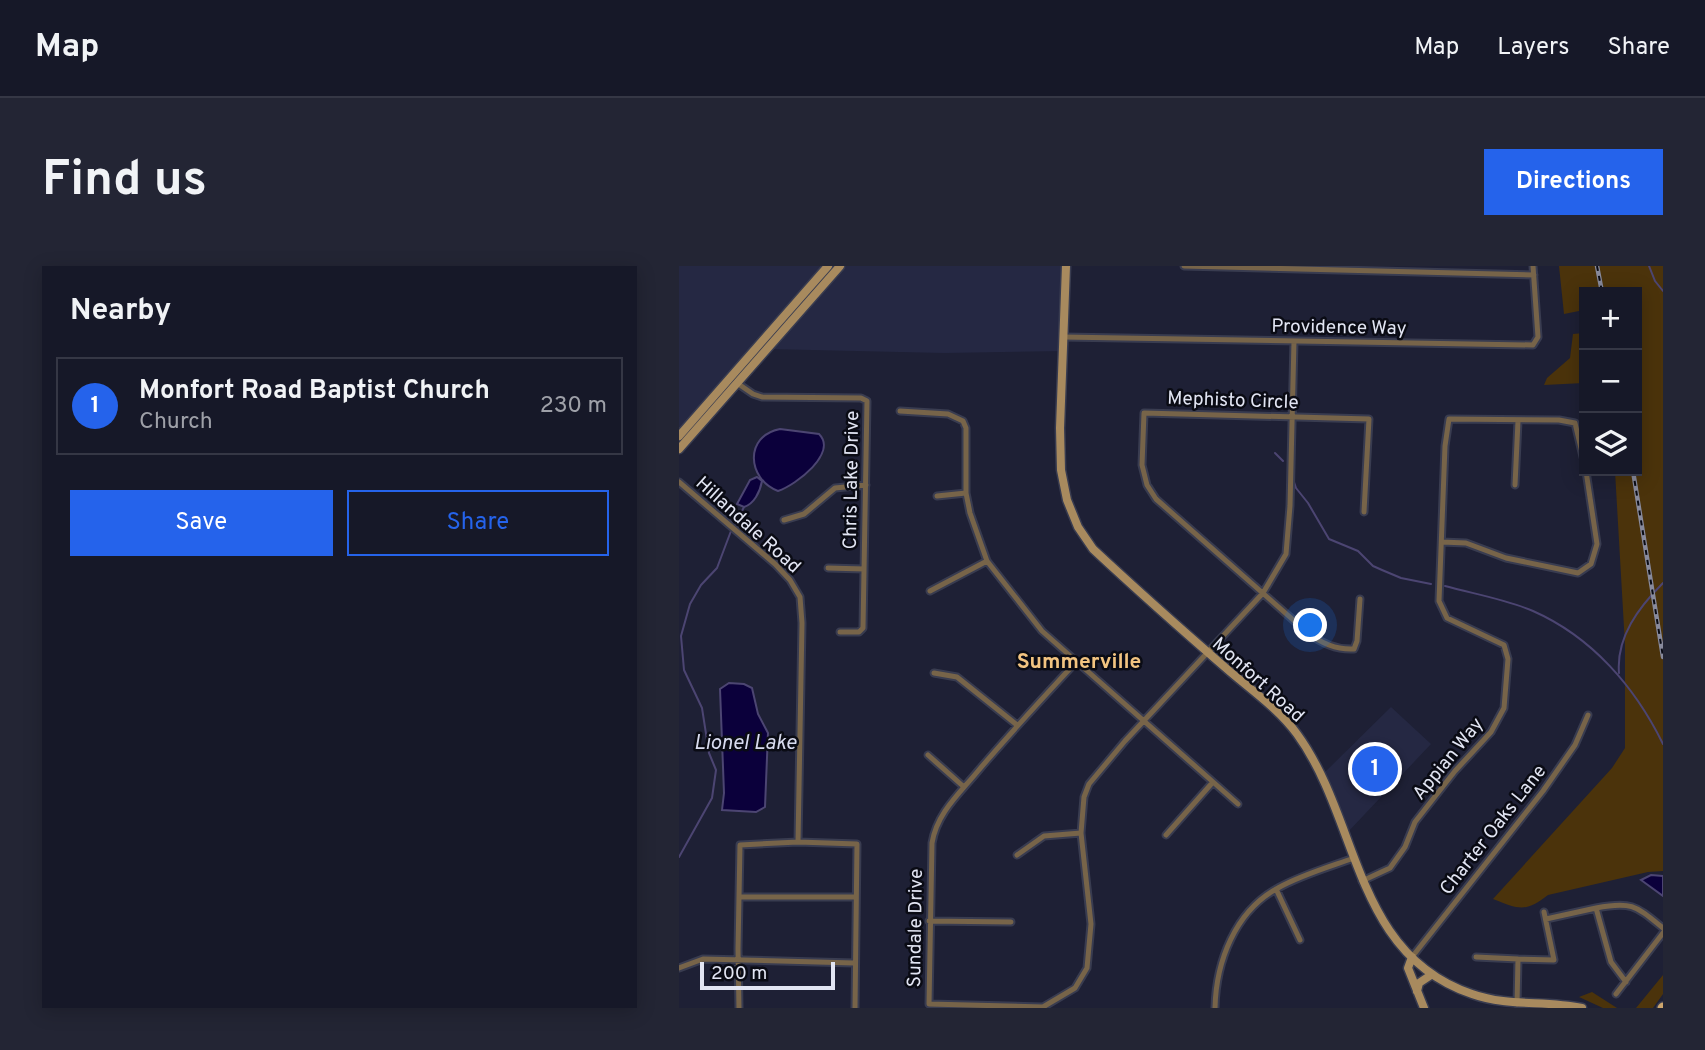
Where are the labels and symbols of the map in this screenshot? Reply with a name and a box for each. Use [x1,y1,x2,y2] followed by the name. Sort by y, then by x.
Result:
[1271,315,1407,341] street label: Providence Way
[1167,387,1299,415] street label: Mephisto Circle
[839,411,865,550] street label: Chris Lake Drive
[690,472,805,579] street label: Hillandale Road
[1293,608,1327,642] your location
[1206,633,1309,728] street label: Monfort Road
[1017,649,1141,676] district label: Summerville
[1408,713,1489,806] street label: Appian Way
[694,730,798,757] water label: Lionel Lake
[1352,743,1398,795] pin: 1
[1435,760,1552,900] street label: Charter Oaks Lane
[903,869,929,988] street label: Sundale Drive
[700,959,835,991] scale bar

